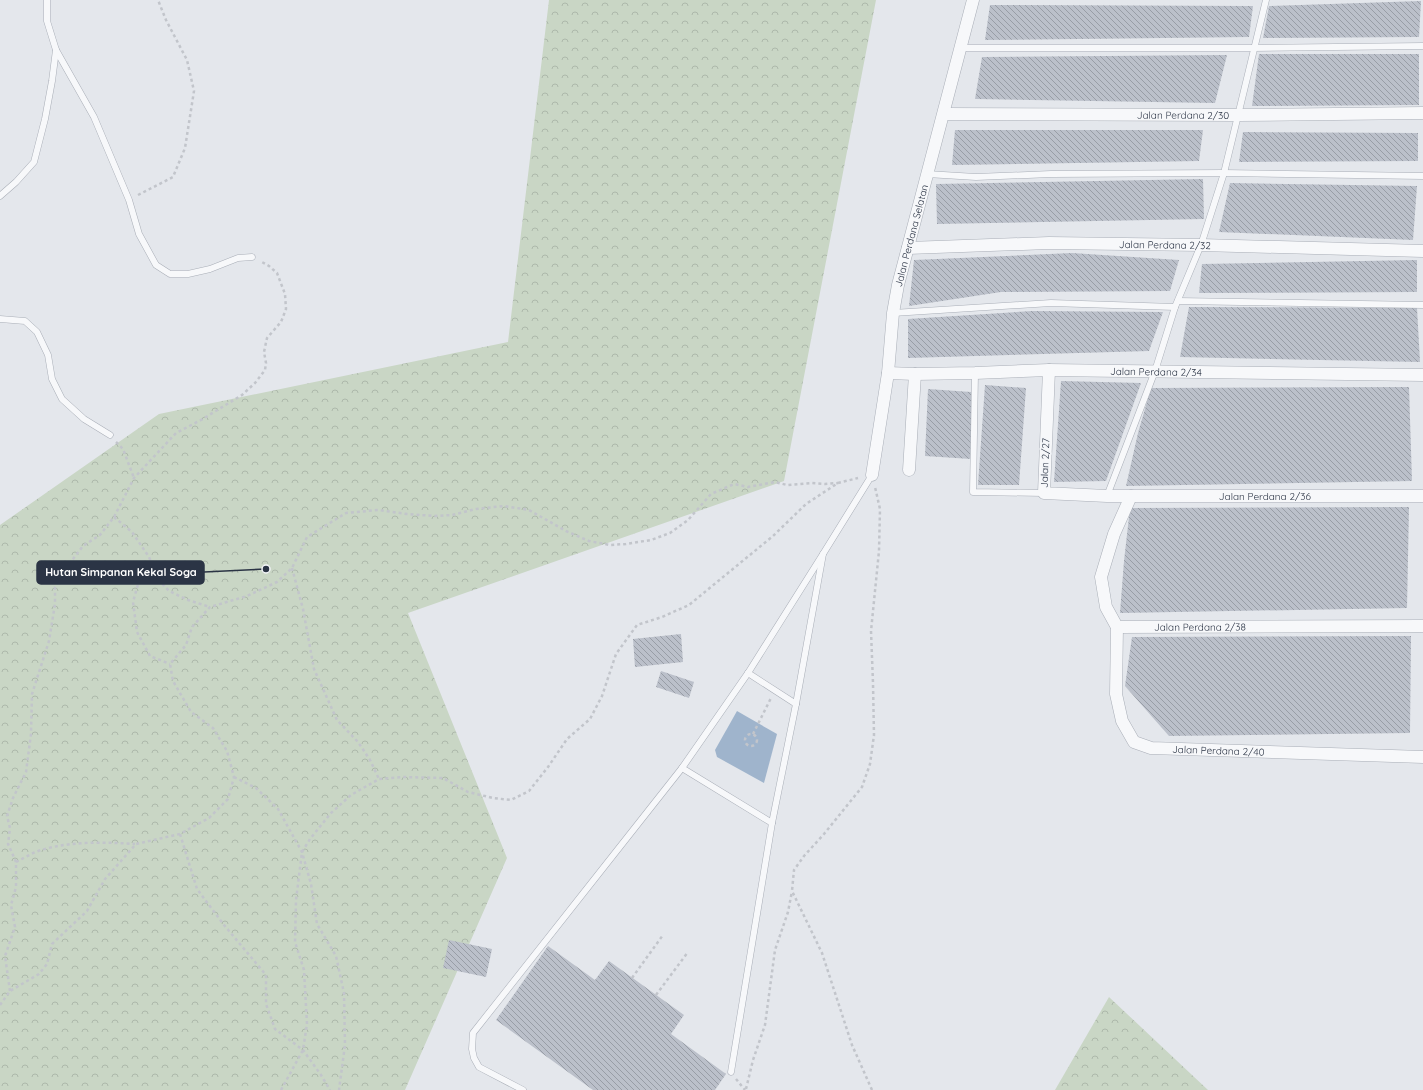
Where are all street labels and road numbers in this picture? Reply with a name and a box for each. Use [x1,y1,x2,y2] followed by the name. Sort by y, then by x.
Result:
[1137,108,1229,121] street label: Jalan Perdana 2/30
[891,183,931,288] street label: Jalan Perdana Selatan
[1119,237,1212,252] street label: Jalan Perdana 2/32
[1110,364,1202,379] street label: Jalan Perdana 2/34
[1038,438,1052,488] street label: Jalan 2/27
[1219,490,1311,503] street label: Jalan Perdana 2/36
[1154,620,1246,633] street label: Jalan Perdana 2/38
[1172,742,1265,758] street label: Jalan Perdana 2/40

